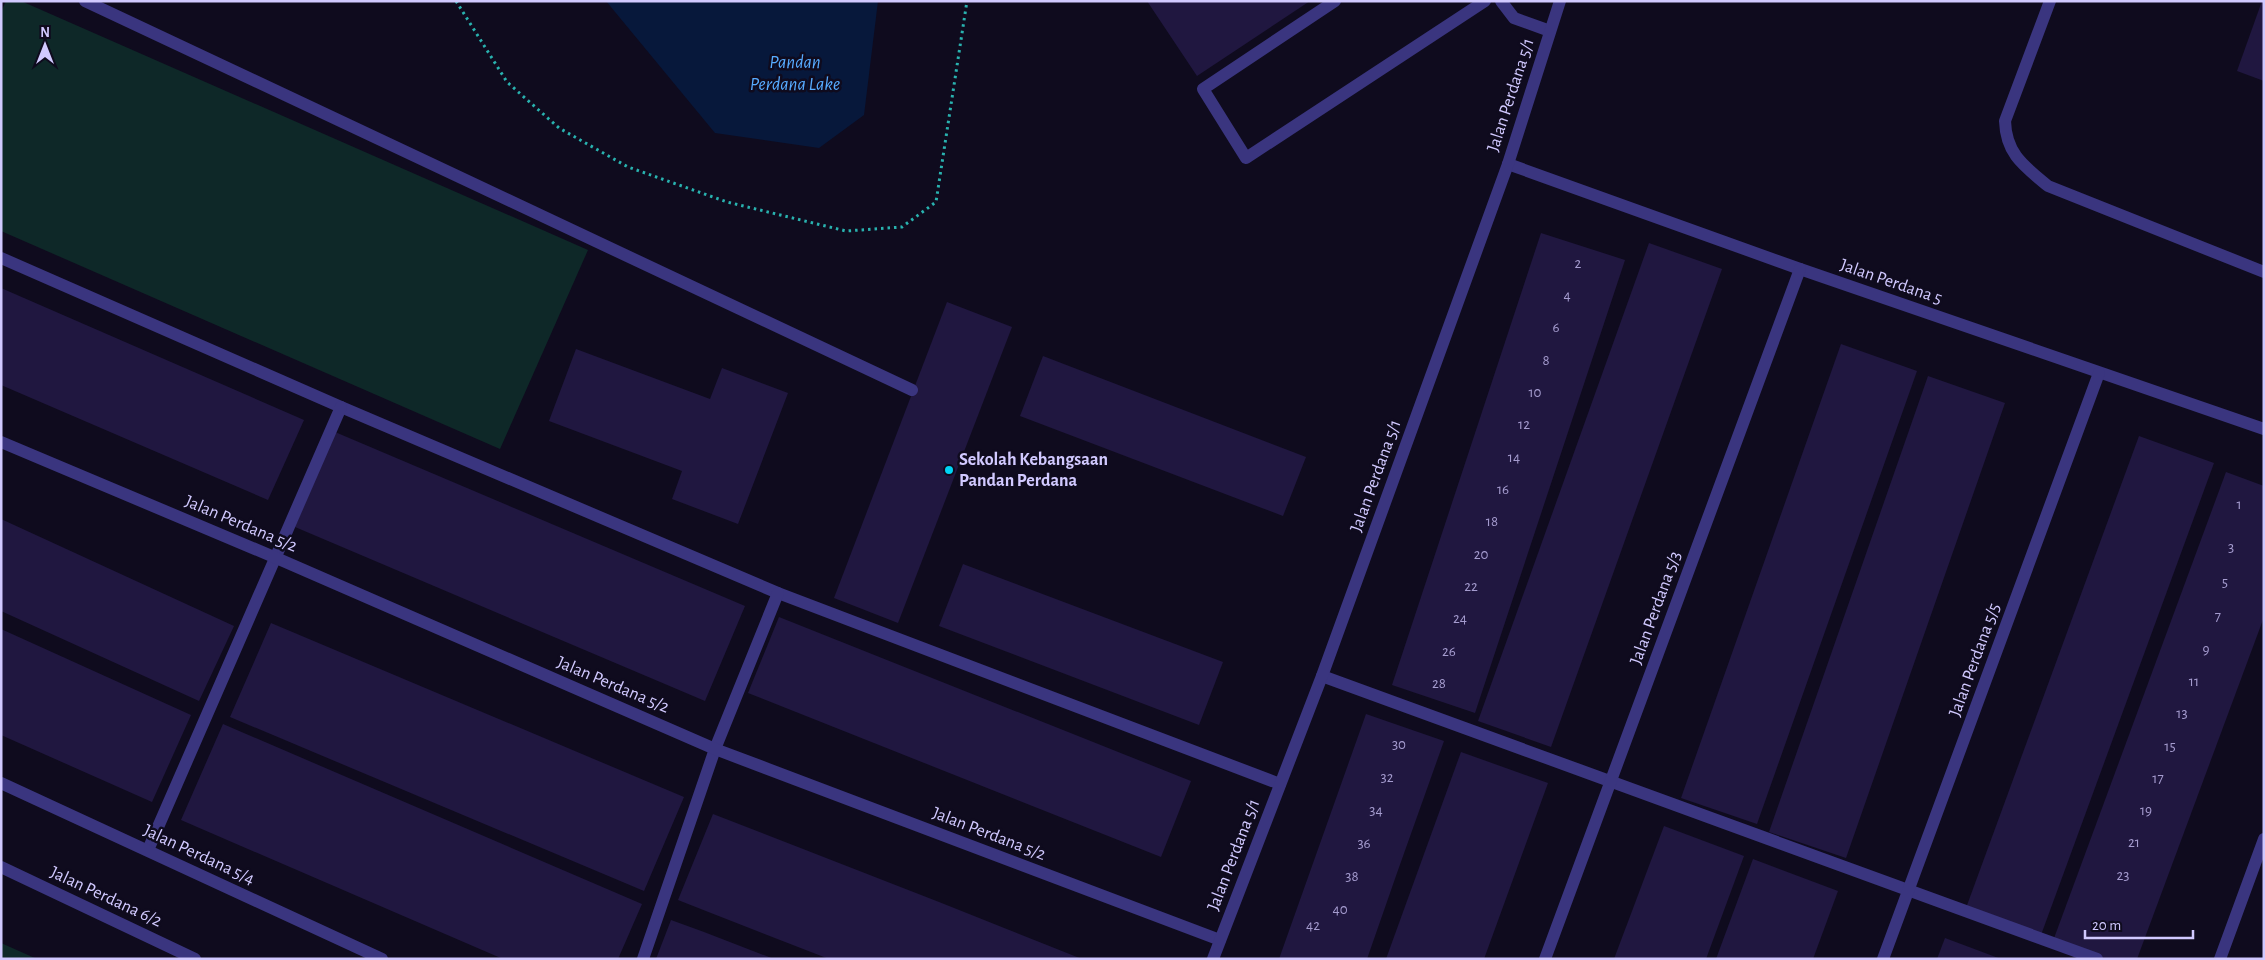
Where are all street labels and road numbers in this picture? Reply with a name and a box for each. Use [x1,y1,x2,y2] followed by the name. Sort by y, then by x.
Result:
[1484,36,1538,154] street label: Jalan Perdana 5/1
[1838,256,1944,308] street label: Jalan Perdana 5
[1347,417,1405,535] street label: Jalan Perdana 5/1
[182,492,300,556] street label: Jalan Perdana 5/2
[1627,549,1685,667] street label: Jalan Perdana 5/3
[1946,601,2004,719] street label: Jalan Perdana 5/5
[554,653,672,717] street label: Jalan Perdana 5/2
[1204,797,1264,913] street label: Jalan Perdana 5/1
[930,804,1048,864] street label: Jalan Perdana 5/2
[141,821,258,889] street label: Jalan Perdana 5/4
[47,863,165,931] street label: Jalan Perdana 6/2

